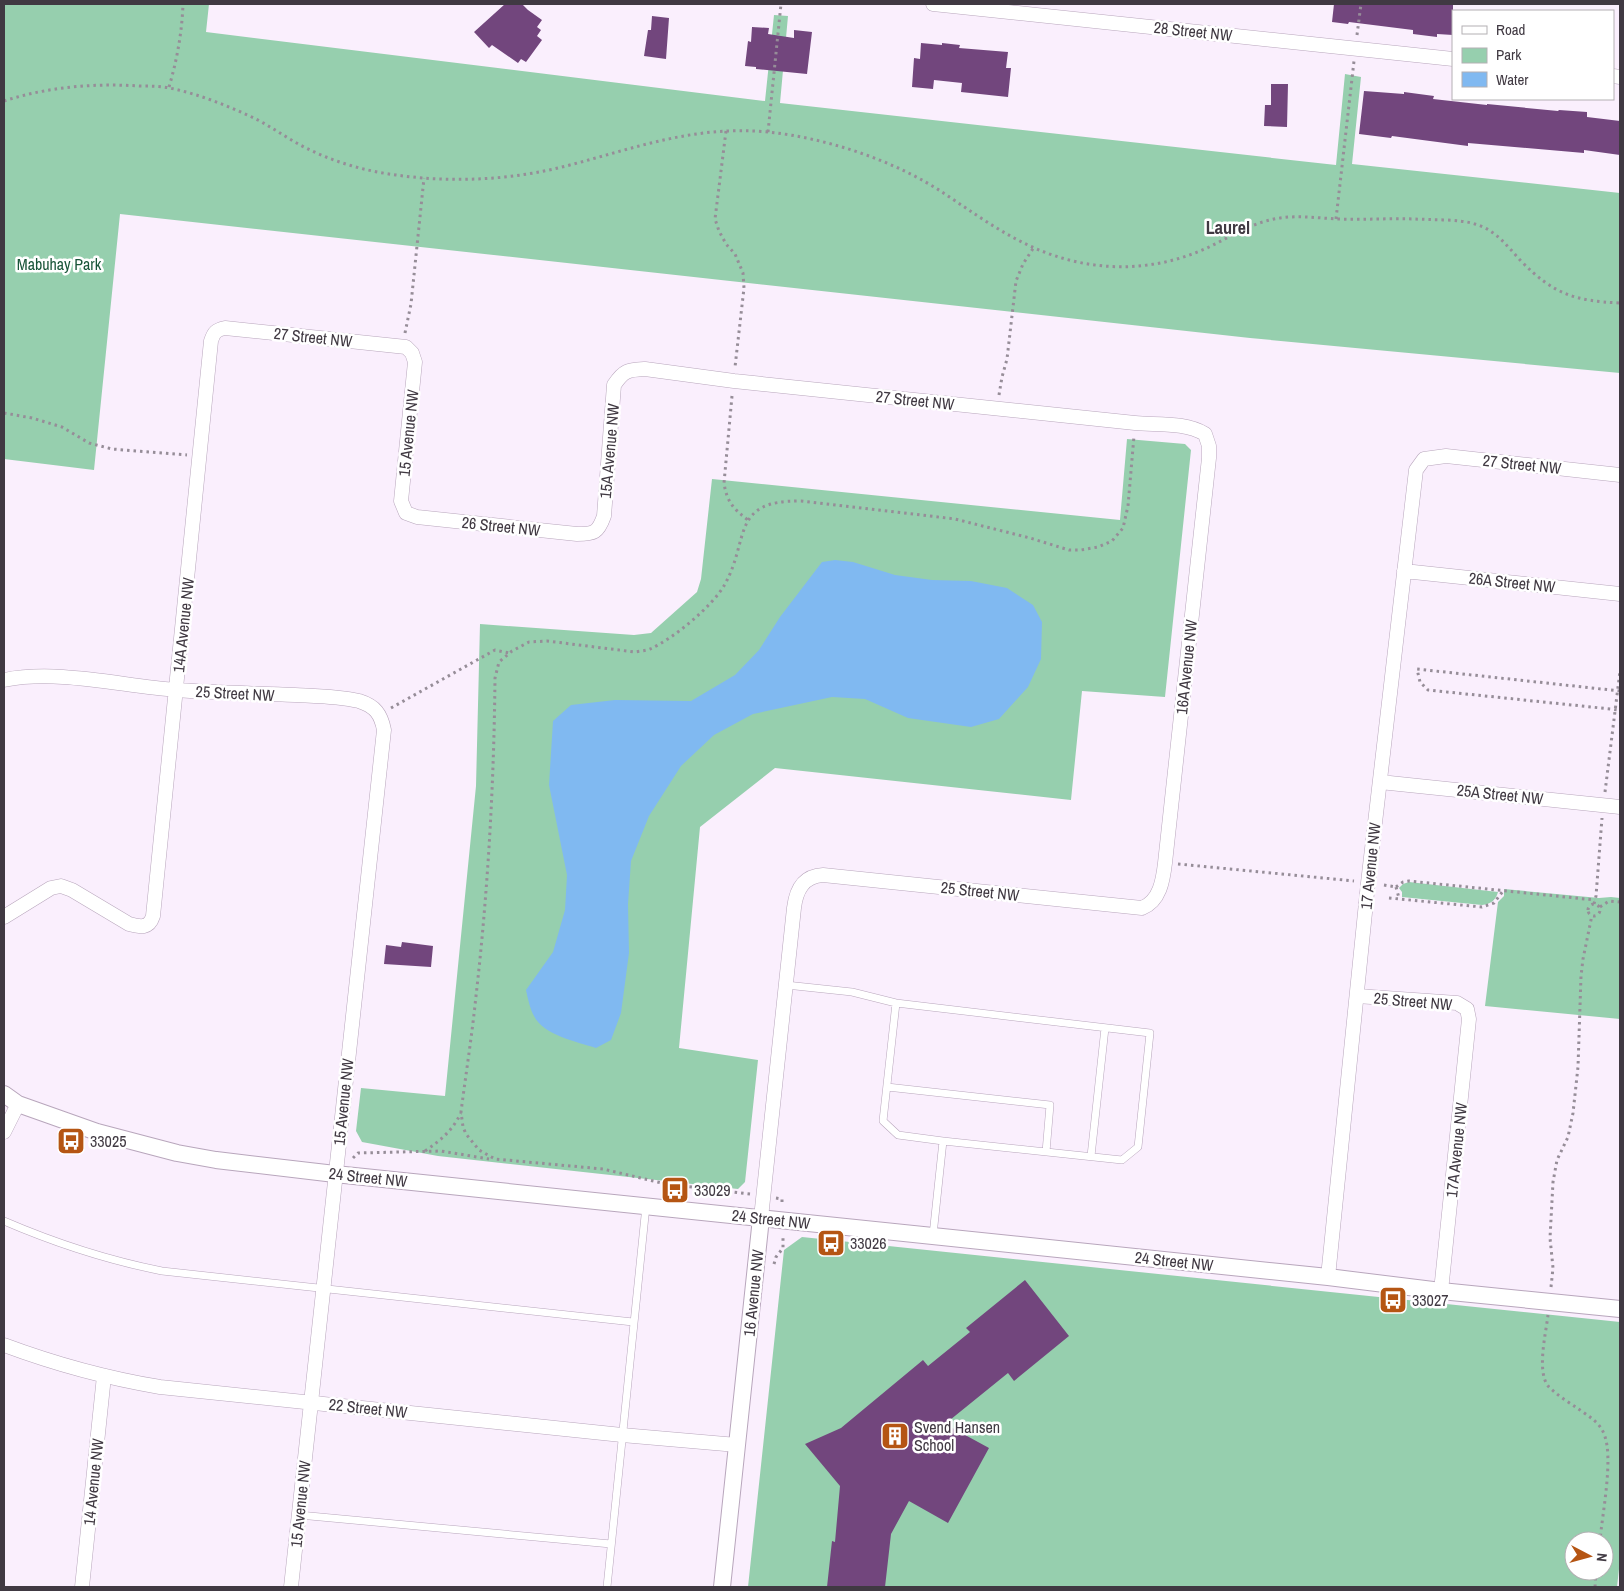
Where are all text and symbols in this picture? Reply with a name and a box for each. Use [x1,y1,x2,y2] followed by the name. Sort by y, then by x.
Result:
[1452,10,1614,100] legend
[1153,16,1234,46] street label: 28 Street NW
[1496,19,1525,40] text: Road
[1496,44,1522,65] text: Park
[1496,69,1528,90] text: Water
[1206,215,1250,240] district label: Laurel
[17,253,102,275] park label: Mabuhay Park
[273,322,354,352] street label: 27 Street NW
[875,385,956,415] street label: 27 Street NW
[392,388,424,478] street label: 15 Avenue NW
[594,402,624,499] street label: 15A Avenue NW
[1482,449,1563,479] street label: 27 Street NW
[461,511,542,541] street label: 26 Street NW
[1468,567,1557,598] street label: 26A Street NW
[167,576,199,674] street label: 14A Avenue NW
[1170,618,1202,716] street label: 16A Avenue NW
[195,680,276,706] street label: 25 Street NW
[1456,779,1545,810] street label: 25A Street NW
[1354,821,1386,911] street label: 17 Avenue NW
[940,876,1021,906] street label: 25 Street NW
[1373,987,1454,1015] street label: 25 Street NW
[327,1057,359,1147] street label: 15 Avenue NW
[1440,1101,1472,1199] street label: 17A Avenue NW
[56,1126,86,1156] bus stop icon: 33025
[90,1130,126,1152] place label: 33025
[328,1162,409,1192] street label: 24 Street NW
[660,1175,690,1205] bus stop icon: 33029
[694,1179,730,1201] place label: 33029
[731,1204,812,1234] street label: 24 Street NW
[816,1228,846,1258] bus stop icon: 33026
[850,1232,886,1254] place label: 33026
[1134,1246,1215,1276] street label: 24 Street NW
[737,1248,769,1338] street label: 16 Avenue NW
[1378,1285,1408,1315] bus stop icon: 33027
[1412,1289,1448,1311] place label: 33027
[328,1393,409,1423] street label: 22 Street NW
[914,1416,1000,1456] place label: Svend Hansen School
[880,1421,910,1451] building icon: Svend Hansen School
[77,1437,109,1527] street label: 14 Avenue NW
[284,1459,316,1549] street label: 15 Avenue NW
[1564,1531,1614,1581] north arrow
[1593,1552,1611,1562] text: N

